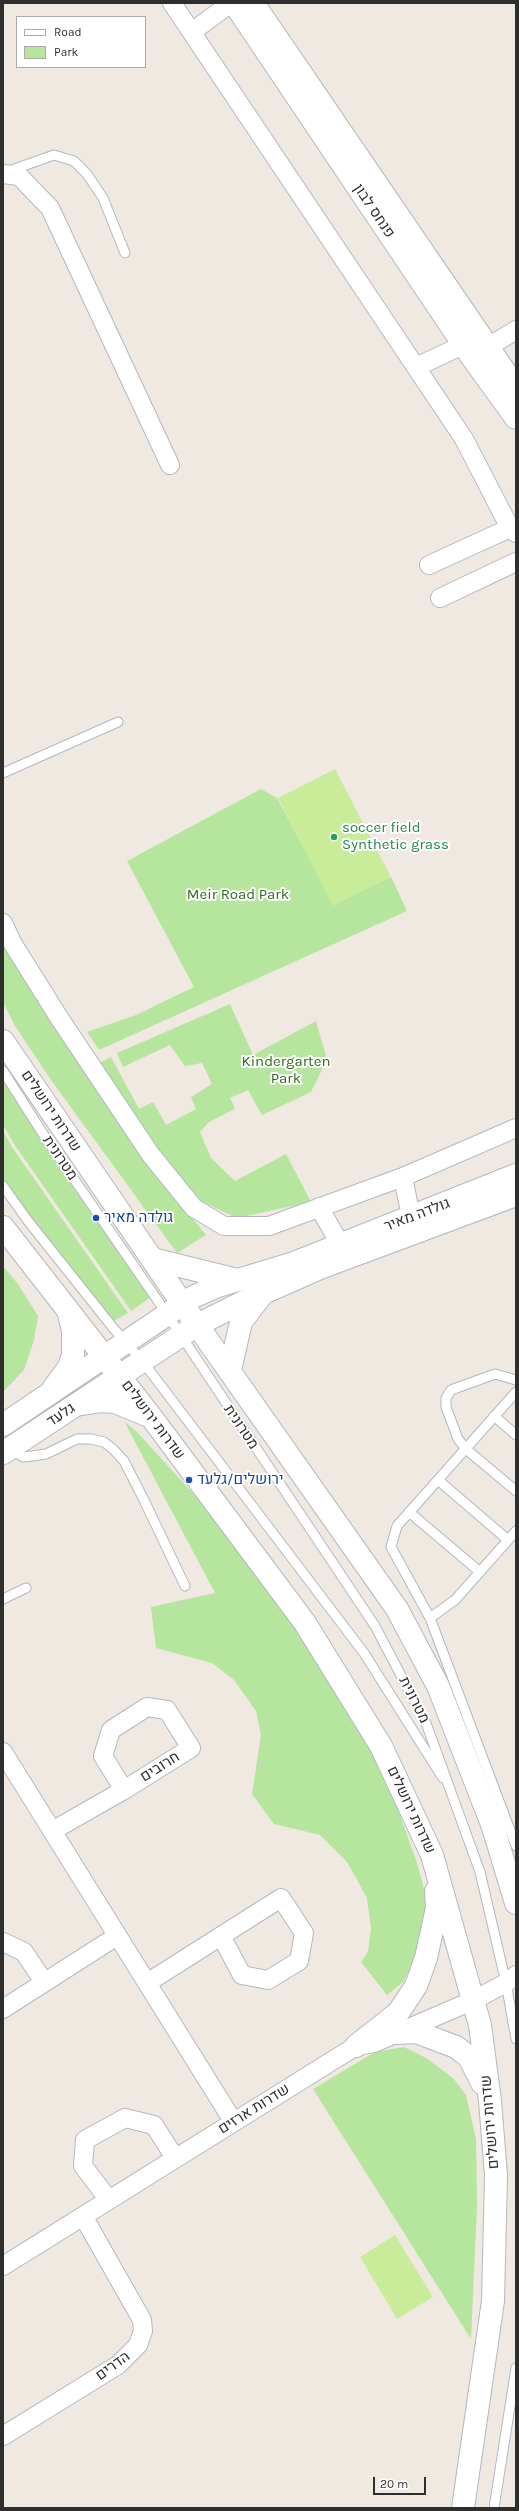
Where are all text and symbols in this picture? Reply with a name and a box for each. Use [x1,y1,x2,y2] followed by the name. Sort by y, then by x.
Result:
[16,16,146,68] legend
[54,25,82,39] text: Road
[54,45,78,59] text: Park
[349,181,399,241] street label: פנחס לבון
[342,819,449,854] place label: soccer field Synthetic grass
[329,832,339,842] marker: soccer field Synthetic grass
[187,886,289,904] park label: Meir Road Park
[242,1053,330,1088] park label: Kindergarten Park
[17,1067,85,1155] street label: שדרות ירושלים
[39,1132,81,1184] street label: מטרונית
[381,1194,453,1236] street label: גולדה מאיר
[104,1209,173,1227] place label: גולדה מאיר
[91,1213,101,1223] marker: גולדה מאיר
[117,1377,189,1463] street label: שדרות ירושלים
[44,1399,78,1431] street label: גלעד
[220,1401,262,1453] street label: מטרונית
[197,1471,283,1489] place label: ירושלים/גלעד
[184,1475,194,1485] marker: ירושלים/גלעד
[395,1674,433,1726] street label: מטרונית
[137,1748,183,1786] street label: חרובים
[383,1763,439,1857] street label: שדרות ירושלים
[477,2074,503,2170] street label: שדרות ירושלים
[215,2080,293,2138] street label: שדרות ארזים
[92,2348,134,2384] street label: הדרים
[375,2469,428,2495] scale bar
[380,2477,408,2491] text: 20 m

